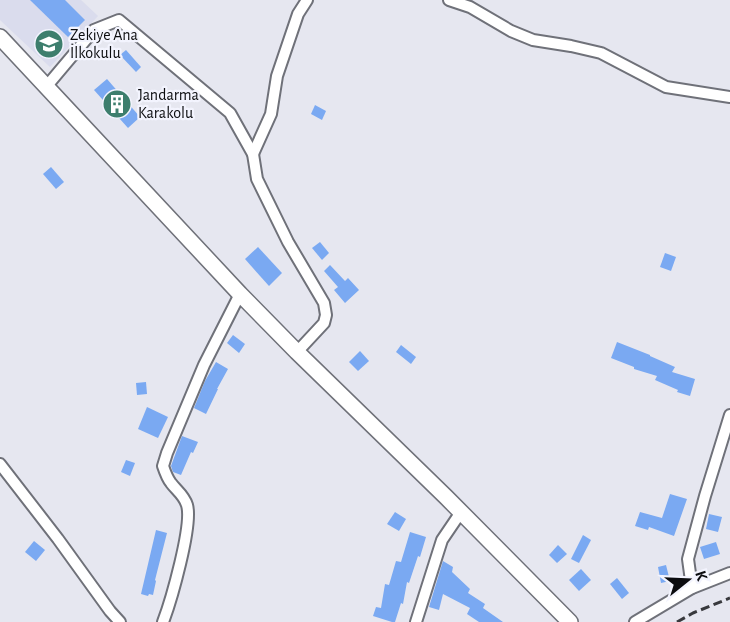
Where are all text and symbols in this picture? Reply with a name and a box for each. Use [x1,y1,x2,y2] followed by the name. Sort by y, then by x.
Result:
[70,27,138,61] place label: Zekiye Ana İlkokulu
[33,28,65,60] school or university icon: Zekiye Ana İlkokulu
[138,87,199,121] place label: Jandarma Karakolu
[101,88,133,120] building icon: Jandarma Karakolu
[658,550,718,610] north arrow
[692,569,711,583] text: K

